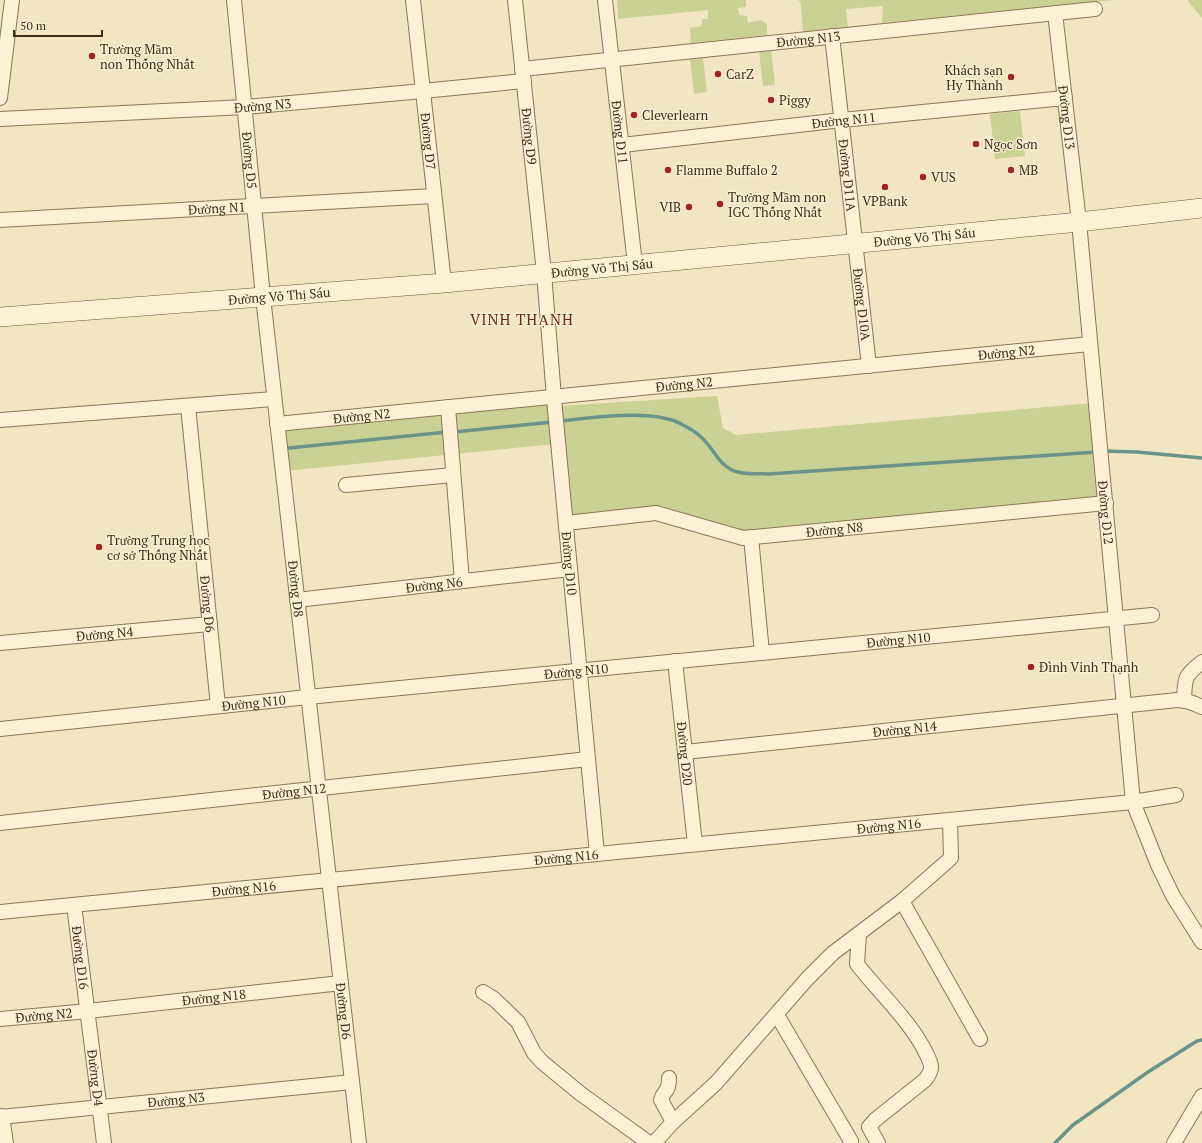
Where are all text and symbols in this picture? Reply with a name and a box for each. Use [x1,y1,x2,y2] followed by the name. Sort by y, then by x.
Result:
[14,12,102,38] scale bar
[20,18,47,33] text: 50 m
[776,27,841,51] street label: Đường N13
[100,40,195,73] place label: Trường Mầm non Thống Nhất
[87,51,97,61] marker: Trường Mầm non Thống Nhất
[944,61,1003,94] place label: Khách sạn Hy Thành
[726,65,754,83] place label: CarZ
[713,69,723,79] marker: CarZ
[1006,72,1016,82] marker: Khách sạn Hy Thành
[1054,85,1080,150] street label: Đường D13
[779,91,811,109] place label: Piggy
[234,94,292,117] street label: Đường N3
[766,95,776,105] marker: Piggy
[607,99,633,165] street label: Đường D11
[642,106,708,124] place label: Cleverlearn
[518,107,541,166] street label: Đường D9
[811,108,876,132] street label: Đường N11
[629,110,639,120] marker: Cleverlearn
[416,112,441,171] street label: Đường D7
[238,131,261,190] street label: Đường D5
[984,135,1038,153] place label: Ngọc Sơn
[835,138,861,212] street label: Đường D11A
[971,139,981,149] marker: Ngọc Sơn
[676,161,778,179] place label: Flamme Buffalo 2
[1019,161,1038,179] place label: MB
[663,165,673,175] marker: Flamme Buffalo 2
[1006,165,1016,175] marker: MB
[931,168,956,186] place label: VUS
[918,172,928,182] marker: VUS
[880,182,890,192] marker: VPBank
[728,188,827,221] place label: Trường Mầm non IGC Thống Nhất
[862,192,908,210] place label: VPBank
[188,197,246,219] street label: Đường N1
[660,198,681,216] place label: VIB
[715,199,725,209] marker: Trường Mầm non IGC Thống Nhất
[684,202,694,212] marker: VIB
[873,223,977,251] street label: Đường Võ Thị Sáu
[550,254,654,282] street label: Đường Võ Thị Sáu
[849,267,875,342] street label: Đường D10A
[227,283,331,309] street label: Đường Võ Thị Sáu
[470,309,574,329] district label: VINH THẠNH
[977,340,1036,364] street label: Đường N2
[655,372,713,396] street label: Đường N2
[332,404,391,427] street label: Đường N2
[1094,480,1118,545] street label: Đường D12
[805,517,864,541] street label: Đường N8
[107,531,209,564] place label: Trường Trung học cơ sở Thống Nhất
[558,531,581,596] street label: Đường D10
[94,542,104,552] marker: Trường Trung học cơ sở Thống Nhất
[284,559,308,618] street label: Đường D8
[405,572,464,597] street label: Đường N6
[196,575,220,633] street label: Đường D6
[75,622,134,645] street label: Đường N4
[866,628,931,652] street label: Đường N10
[1039,658,1139,676] place label: Đình Vinh Thạnh
[543,659,609,683] street label: Đường N10
[1026,662,1036,672] marker: Đình Vinh Thạnh
[221,690,287,715] street label: Đường N10
[872,716,938,741] street label: Đường N14
[673,721,698,786] street label: Đường D20
[261,779,327,803] street label: Đường N12
[856,814,922,838] street label: Đường N16
[533,845,599,869] street label: Đường N16
[211,876,277,900] street label: Đường N16
[68,925,94,991] street label: Đường D16
[332,982,356,1040] street label: Đường D6
[181,985,247,1010] street label: Đường N18
[14,1003,73,1027] street label: Đường N2
[83,1048,108,1107] street label: Đường D4
[147,1088,206,1111] street label: Đường N3

